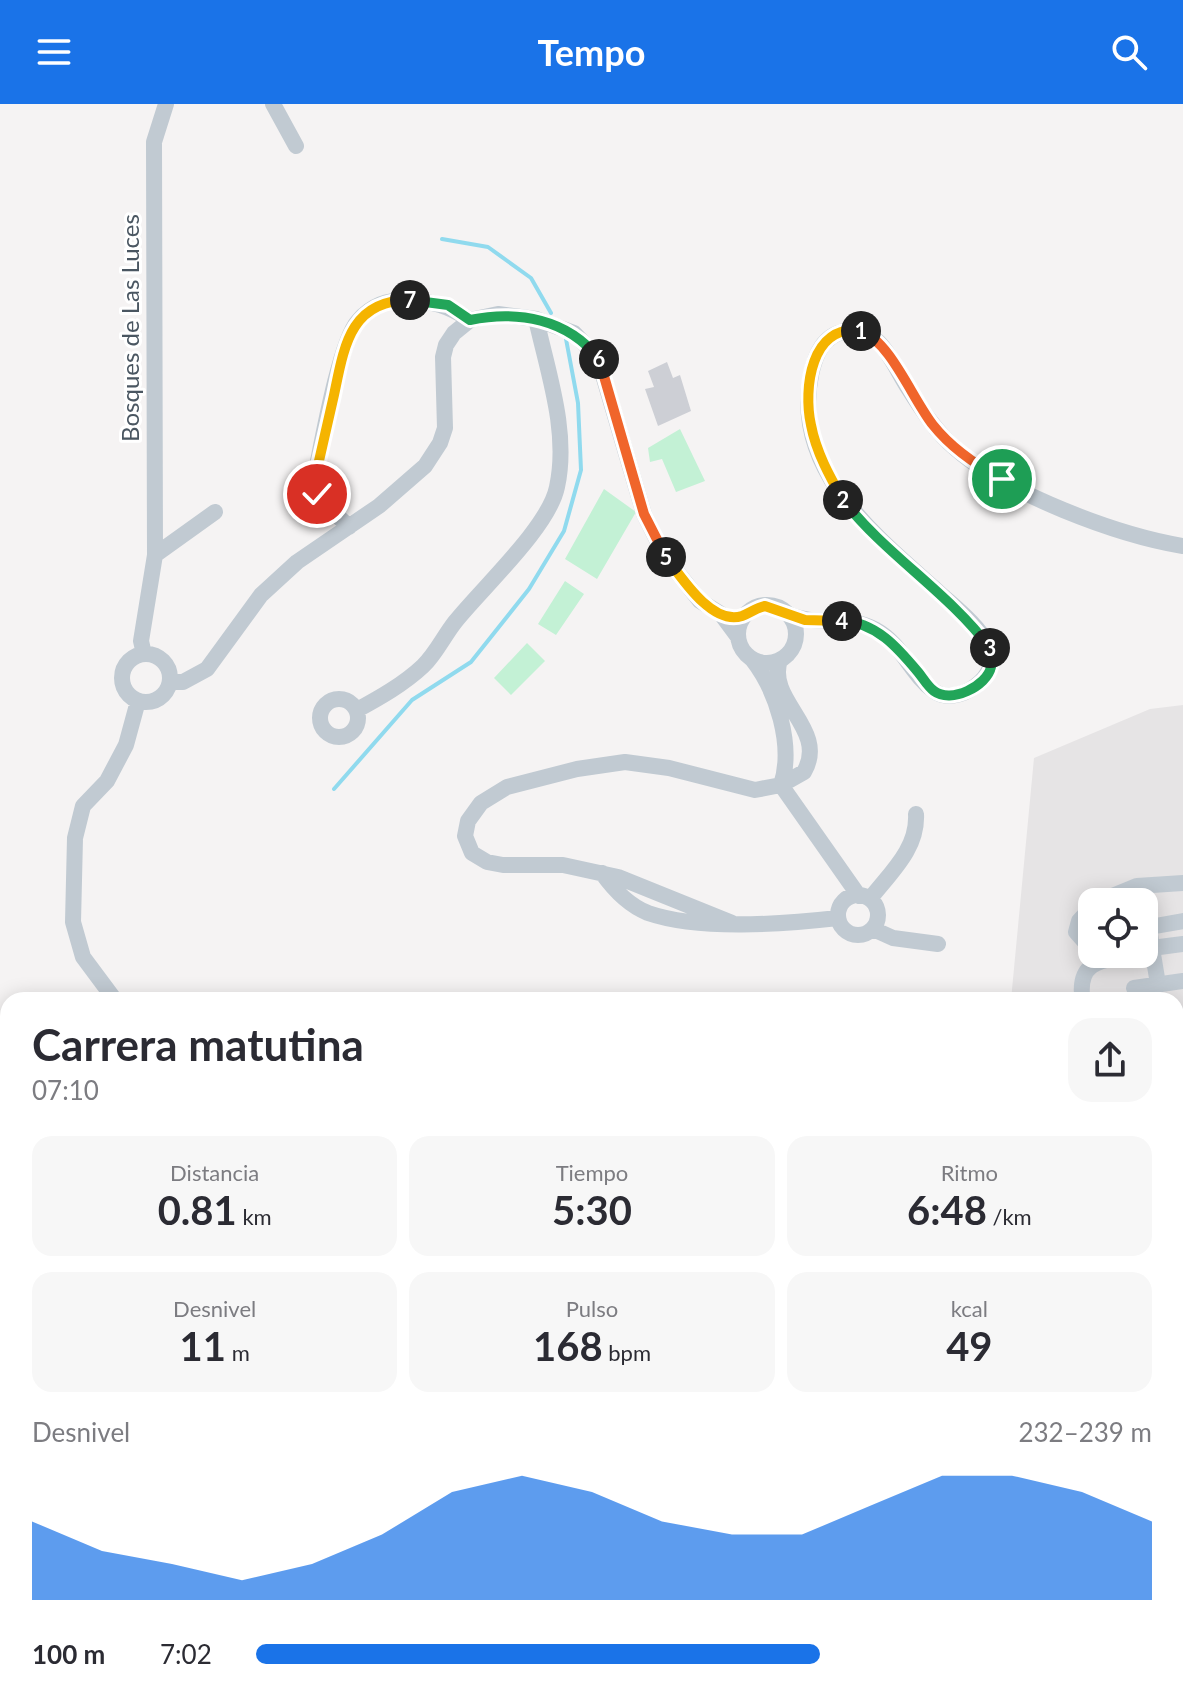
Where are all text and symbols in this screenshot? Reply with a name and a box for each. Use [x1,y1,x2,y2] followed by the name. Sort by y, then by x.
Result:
[32,30,76,74] icon: menu
[538,30,645,74] text: Tempo
[1107,30,1151,74] icon: search
[115,214,144,442] street label: Bosques de Las Luces
[390,280,430,320] pin: 7
[404,286,416,313] text: 7
[841,311,881,351] pin: 1
[855,317,867,344] text: 1
[579,339,619,379] pin: 6
[593,345,605,372] text: 6
[968,445,1036,513] pin
[980,457,1024,501] icon: arrive
[283,460,351,528] pin
[295,472,339,516] icon: check
[823,480,863,520] pin: 2
[837,486,849,513] text: 2
[646,537,686,577] pin: 5
[660,543,672,570] text: 5
[822,601,862,641] pin: 4
[836,607,848,634] text: 4
[970,628,1010,668] pin: 3
[984,634,996,661] text: 3
[1078,888,1158,968] map controls
[1078,888,1158,968] button: locate
[32,1018,364,1070] text: Carrera matutina
[1068,1018,1152,1102] button: share
[32,1074,99,1106] text: 07:10
[170,1159,259,1186] text: Distancia
[556,1159,628,1186] text: Tiempo
[941,1159,998,1186] text: Ritmo
[158,1186,237,1234] text: 0.81
[552,1186,632,1234] text: 5:30
[907,1186,987,1234] text: 6:48
[237,1203,272,1230] text: km
[987,1203,1032,1230] text: /km
[173,1295,256,1322] text: Desnivel
[566,1295,618,1322] text: Pulso
[951,1295,988,1322] text: kcal
[180,1322,226,1370] text: 11
[533,1322,603,1370] text: 168
[946,1322,993,1370] text: 49
[226,1339,250,1366] text: m
[603,1339,651,1366] text: bpm
[32,1416,130,1448] text: Desnivel
[1018,1416,1152,1448] text: 232–239 m
[32,1638,105,1670] text: 100 m
[160,1638,212,1670] text: 7:02

